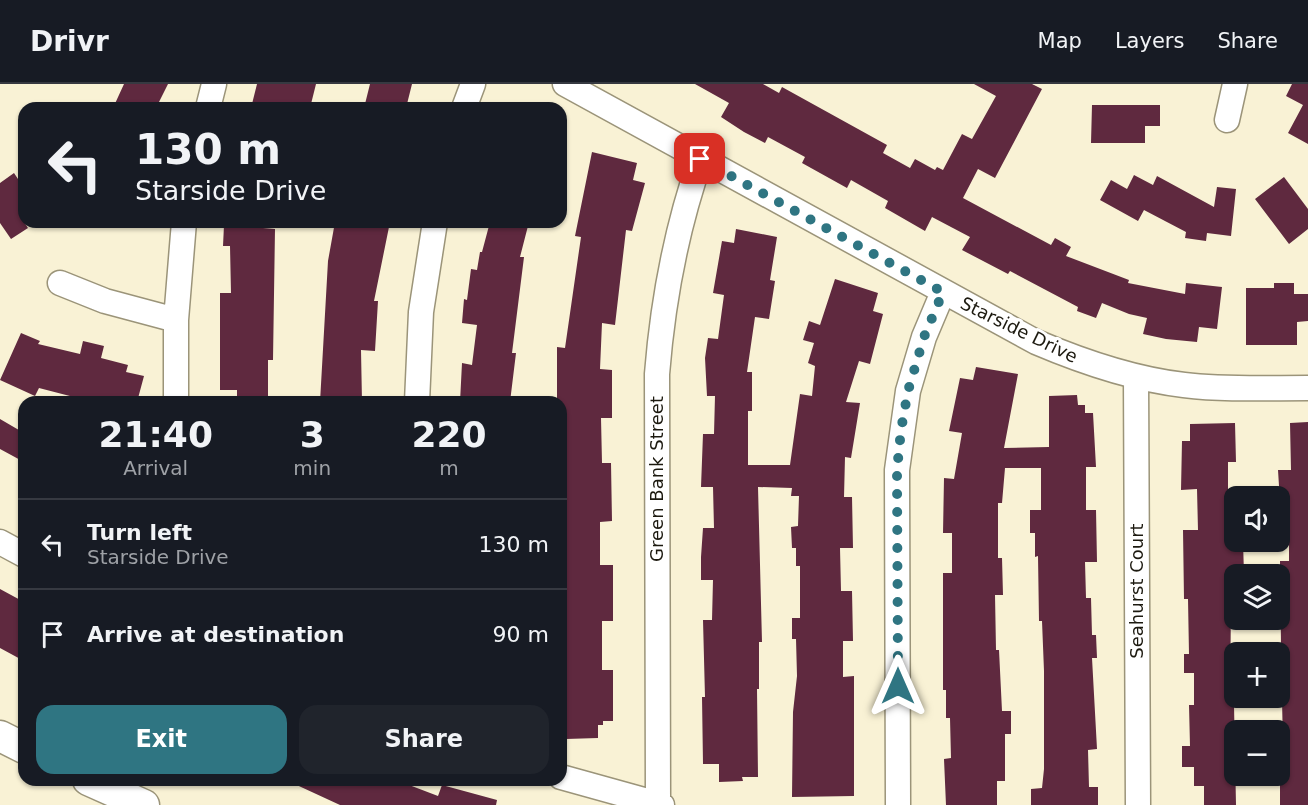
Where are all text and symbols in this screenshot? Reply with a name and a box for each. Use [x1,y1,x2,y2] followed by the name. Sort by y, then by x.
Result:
[30,25,109,58] text: Drivr
[1038,29,1082,53] text: Map
[1115,29,1184,53] text: Layers
[1217,29,1278,53] text: Share
[135,125,281,174] text: 130 m
[36,126,114,204] icon: left
[674,133,725,184] pin
[683,142,716,175] icon: arrive
[135,175,326,206] text: Starside Drive
[957,292,1081,367] street label: Starside Drive
[646,396,667,562] street label: Green Bank Street
[98,414,213,455] text: 21:40
[300,414,325,455] text: 3
[411,414,487,455] text: 220
[123,456,188,480] text: Arrival
[293,456,331,480] text: min
[439,456,459,480] text: m
[1224,486,1290,786] map controls
[1224,486,1290,552] button: sound
[87,520,192,545] text: Turn left
[1126,523,1147,659] street label: Seahurst Court
[36,528,69,561] icon: left
[479,532,549,557] text: 130 m
[87,545,229,569] text: Starside Drive
[1224,564,1290,630] button: layers
[36,618,69,651] icon: arrive
[87,622,344,647] text: Arrive at destination
[493,622,549,647] text: 90 m
[1224,642,1290,708] button: +
[866,654,930,718] position arrow
[36,705,287,774] button: Exit
[299,705,549,774] button: Share
[1224,720,1290,786] button: −

